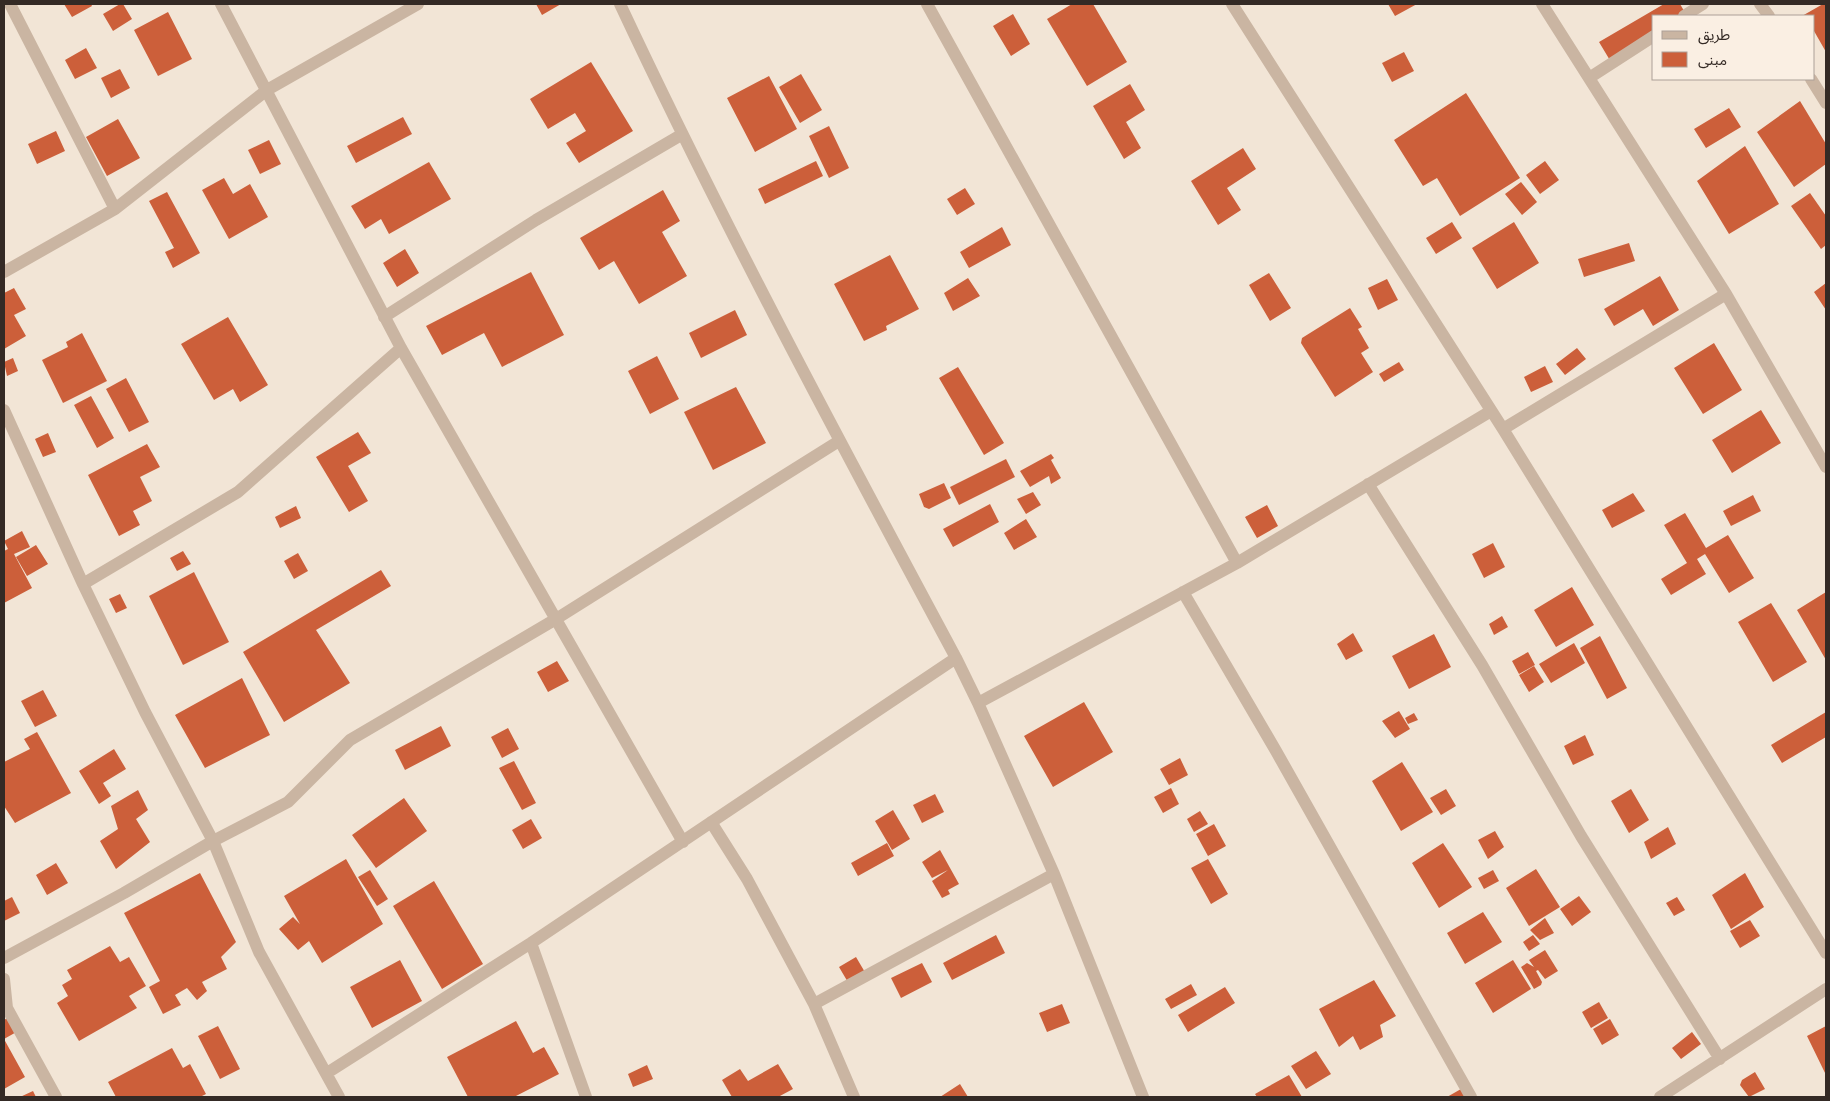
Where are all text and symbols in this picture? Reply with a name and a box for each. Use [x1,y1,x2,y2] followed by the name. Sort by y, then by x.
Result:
[1652,15,1815,80] legend
[1698,25,1730,45] text: طريق
[1698,50,1727,69] text: مبنى

